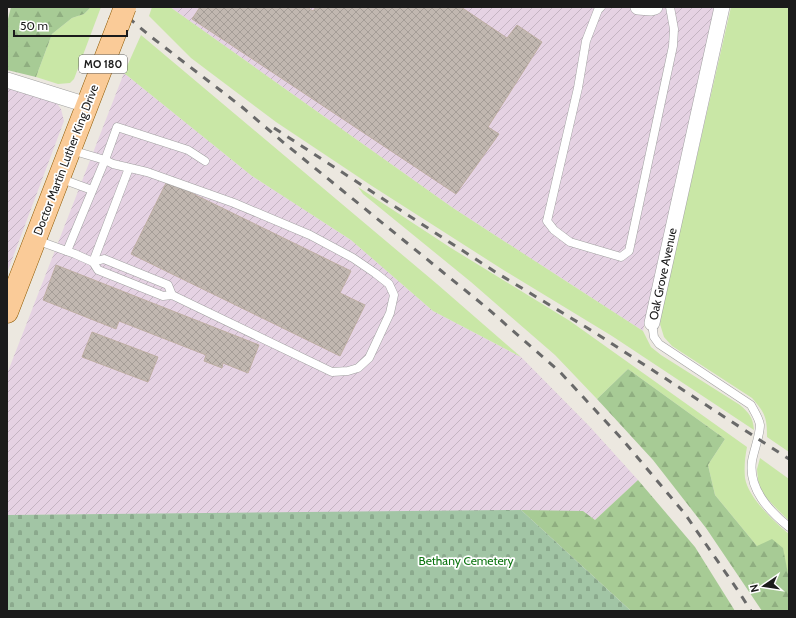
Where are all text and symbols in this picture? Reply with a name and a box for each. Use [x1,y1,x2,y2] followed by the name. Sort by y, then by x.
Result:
[14,12,127,38] scale bar
[20,18,48,33] text: 50 m
[79,55,127,73] road number: MO 180
[30,82,101,237] street label: Doctor Martin Luther King Drive
[645,226,680,321] street label: Oak Grove Avenue
[419,553,513,568] park label: Bethany Cemetery
[744,566,784,606] north arrow
[747,583,762,594] text: N

